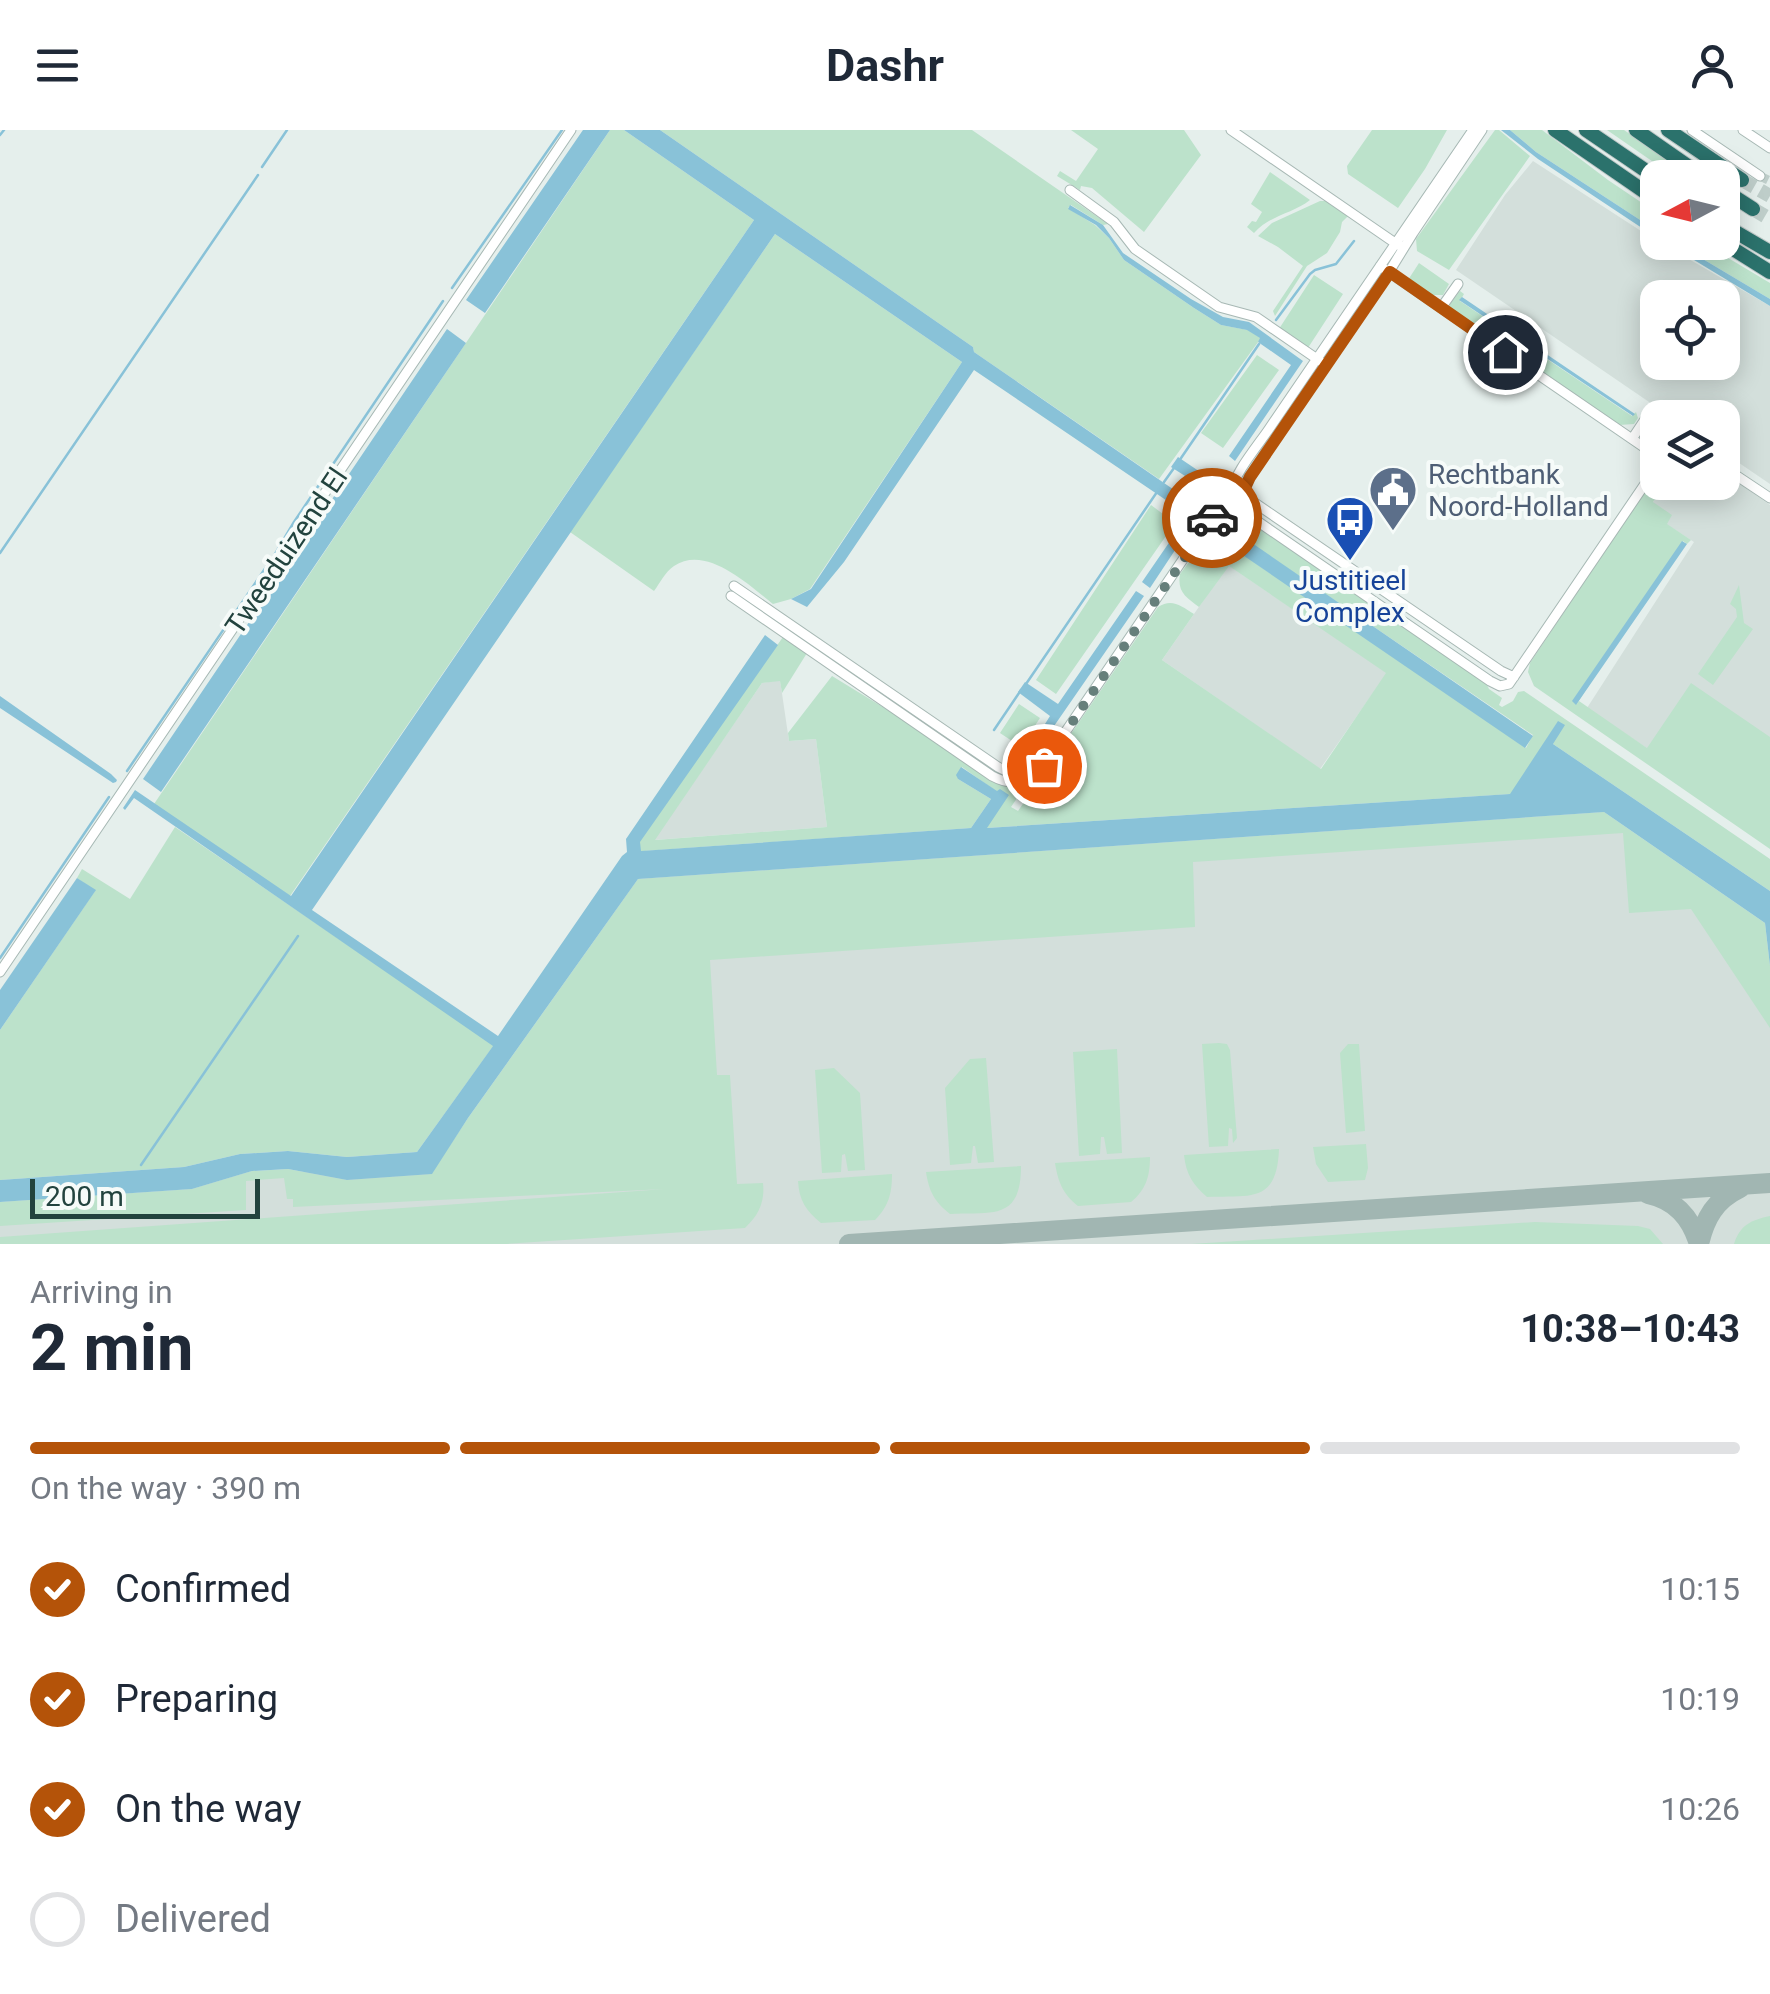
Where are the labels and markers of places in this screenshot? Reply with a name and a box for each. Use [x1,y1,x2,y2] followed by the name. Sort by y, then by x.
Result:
[1463,310,1548,395] pin
[1428,458,1609,523] place label: Rechtbank Noord-Holland
[1367,464,1419,532] public building icon: Rechtbank Noord-Holland
[1324,494,1376,562] bus stop icon: Justitieel Complex
[1293,564,1407,629] place label: Justitieel Complex
[1002,724,1087,809] pin

